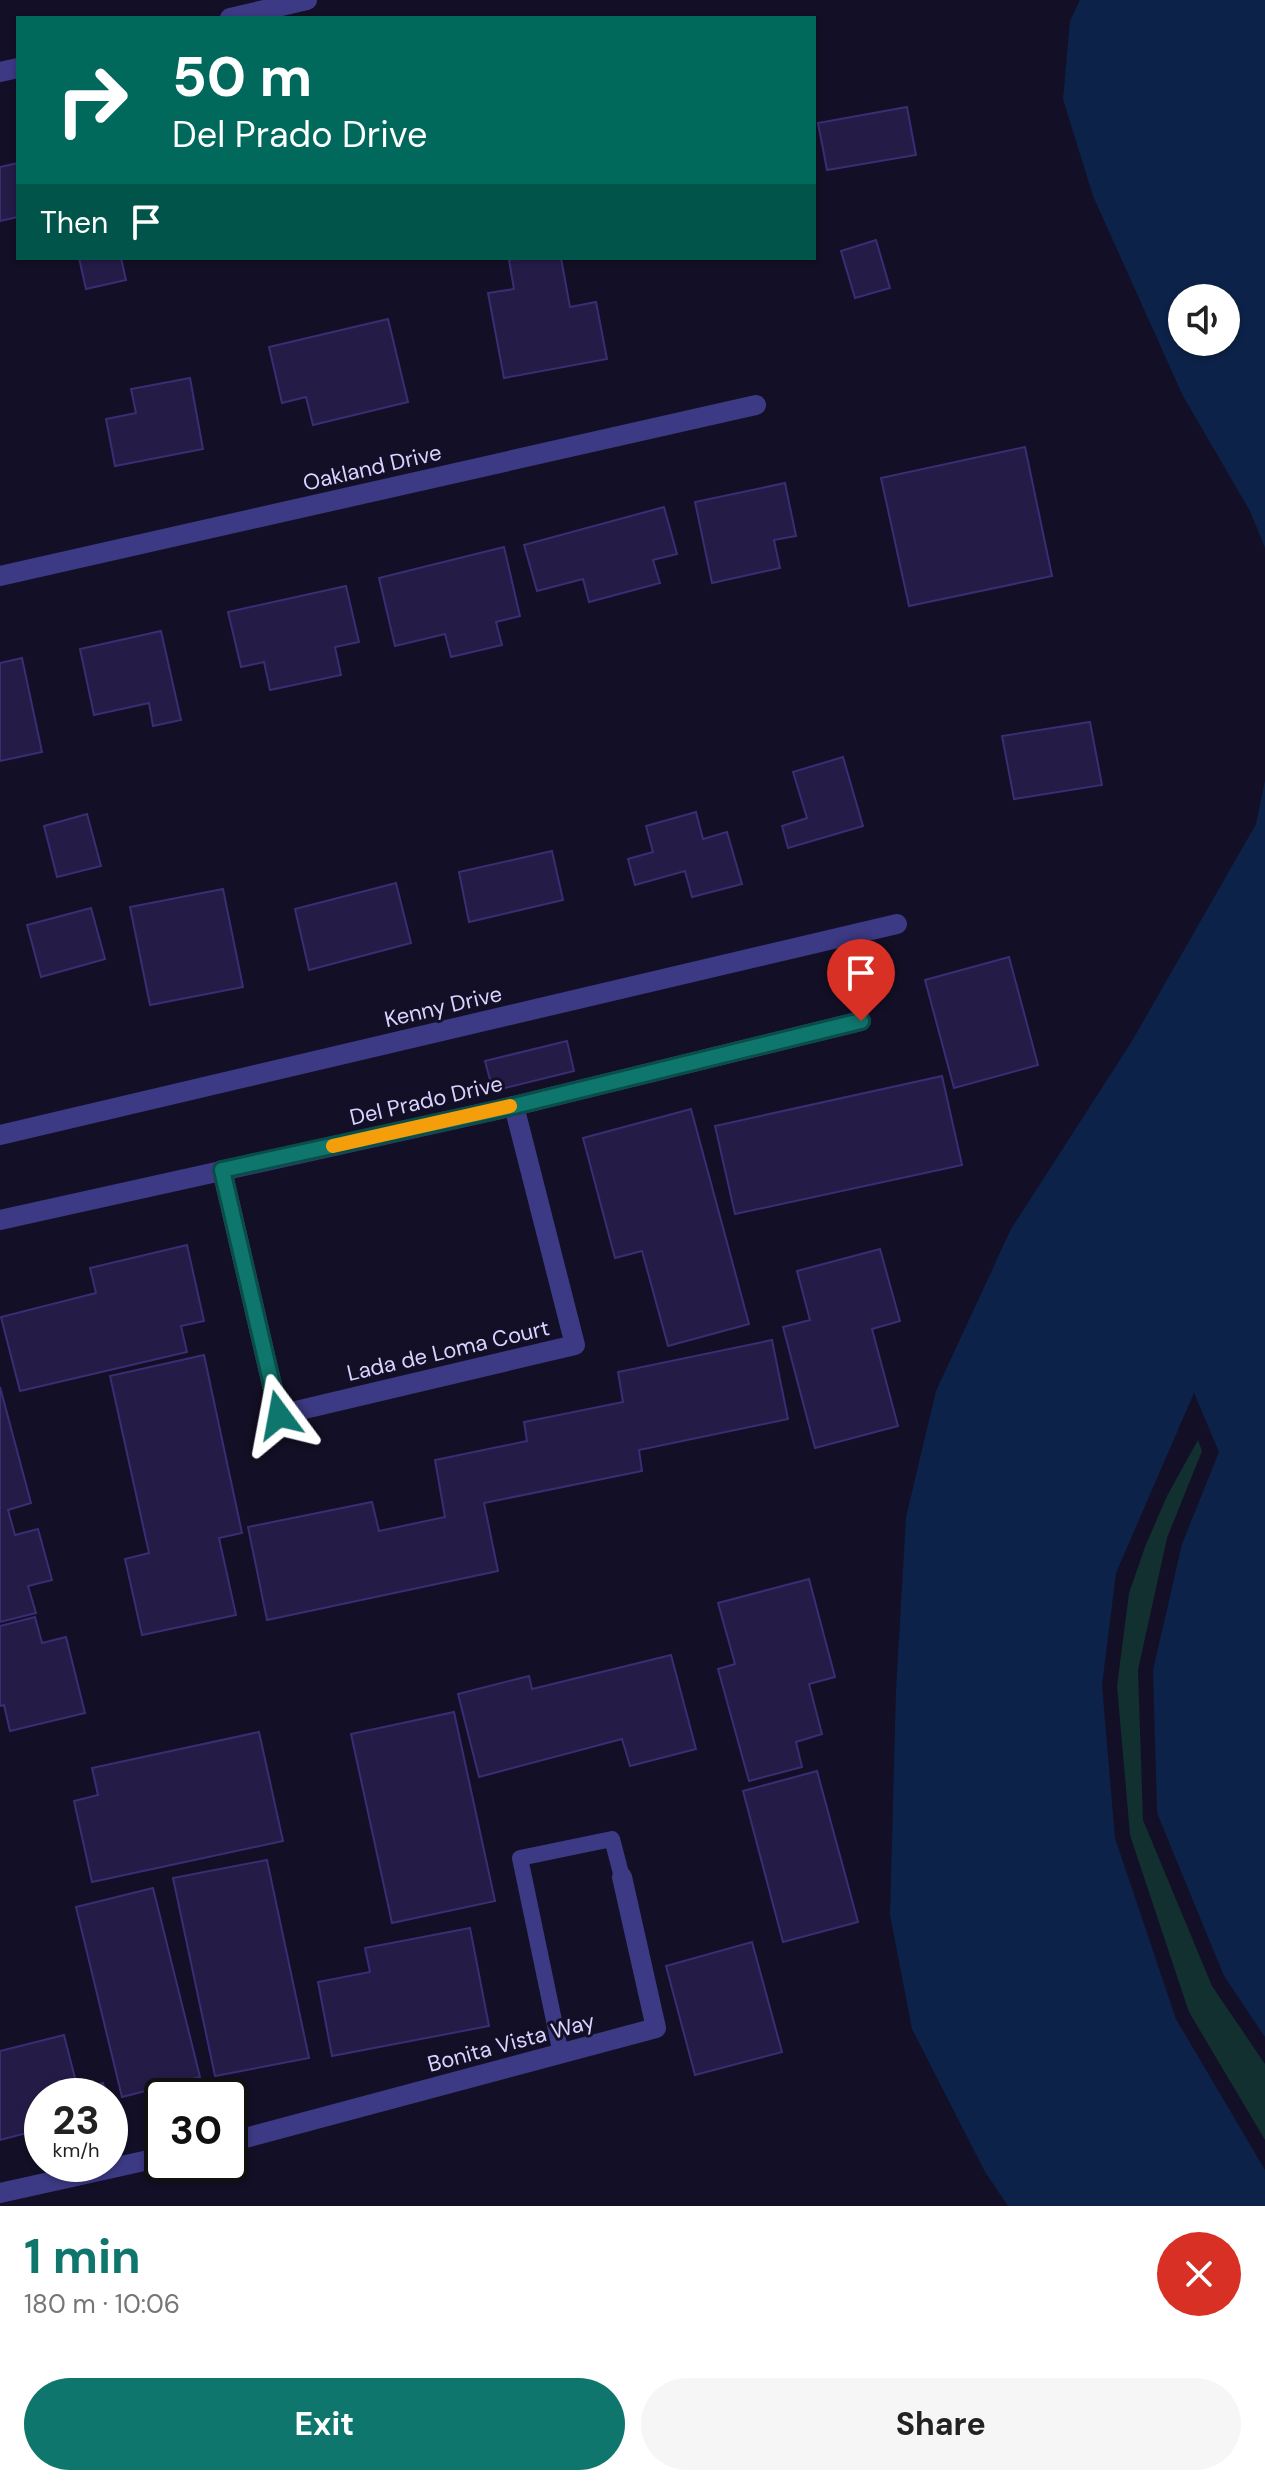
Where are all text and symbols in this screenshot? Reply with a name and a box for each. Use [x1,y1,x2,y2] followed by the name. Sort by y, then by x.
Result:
[172,40,312,113] text: 50 m
[40,48,144,152] icon: right
[172,111,427,158] text: Del Prado Drive
[124,200,168,244] icon: arrive
[40,203,108,242] text: Then
[1168,284,1240,356] map controls
[1168,284,1240,356] button: sound
[300,437,444,498] street label: Oakland Drive
[827,939,895,1021] pin
[839,951,883,995] icon: arrive
[382,979,505,1034] street label: Kenny Drive
[347,1069,505,1132] street label: Del Prado Drive
[344,1313,552,1388] street label: Lada de Loma Court
[237,1373,321,1457] position arrow
[424,2006,598,2079] street label: Bonita Vista Way
[144,2078,248,2182] speed limit sign: 30
[52,2094,100,2146] text: 23
[52,2137,100,2163] text: km/h
[24,2225,141,2288] text: 1 min
[1157,2232,1241,2316] button: close
[24,2287,180,2321] text: 180 m · 10:06
[24,2378,625,2470] button: Exit
[641,2378,1241,2470] button: Share

